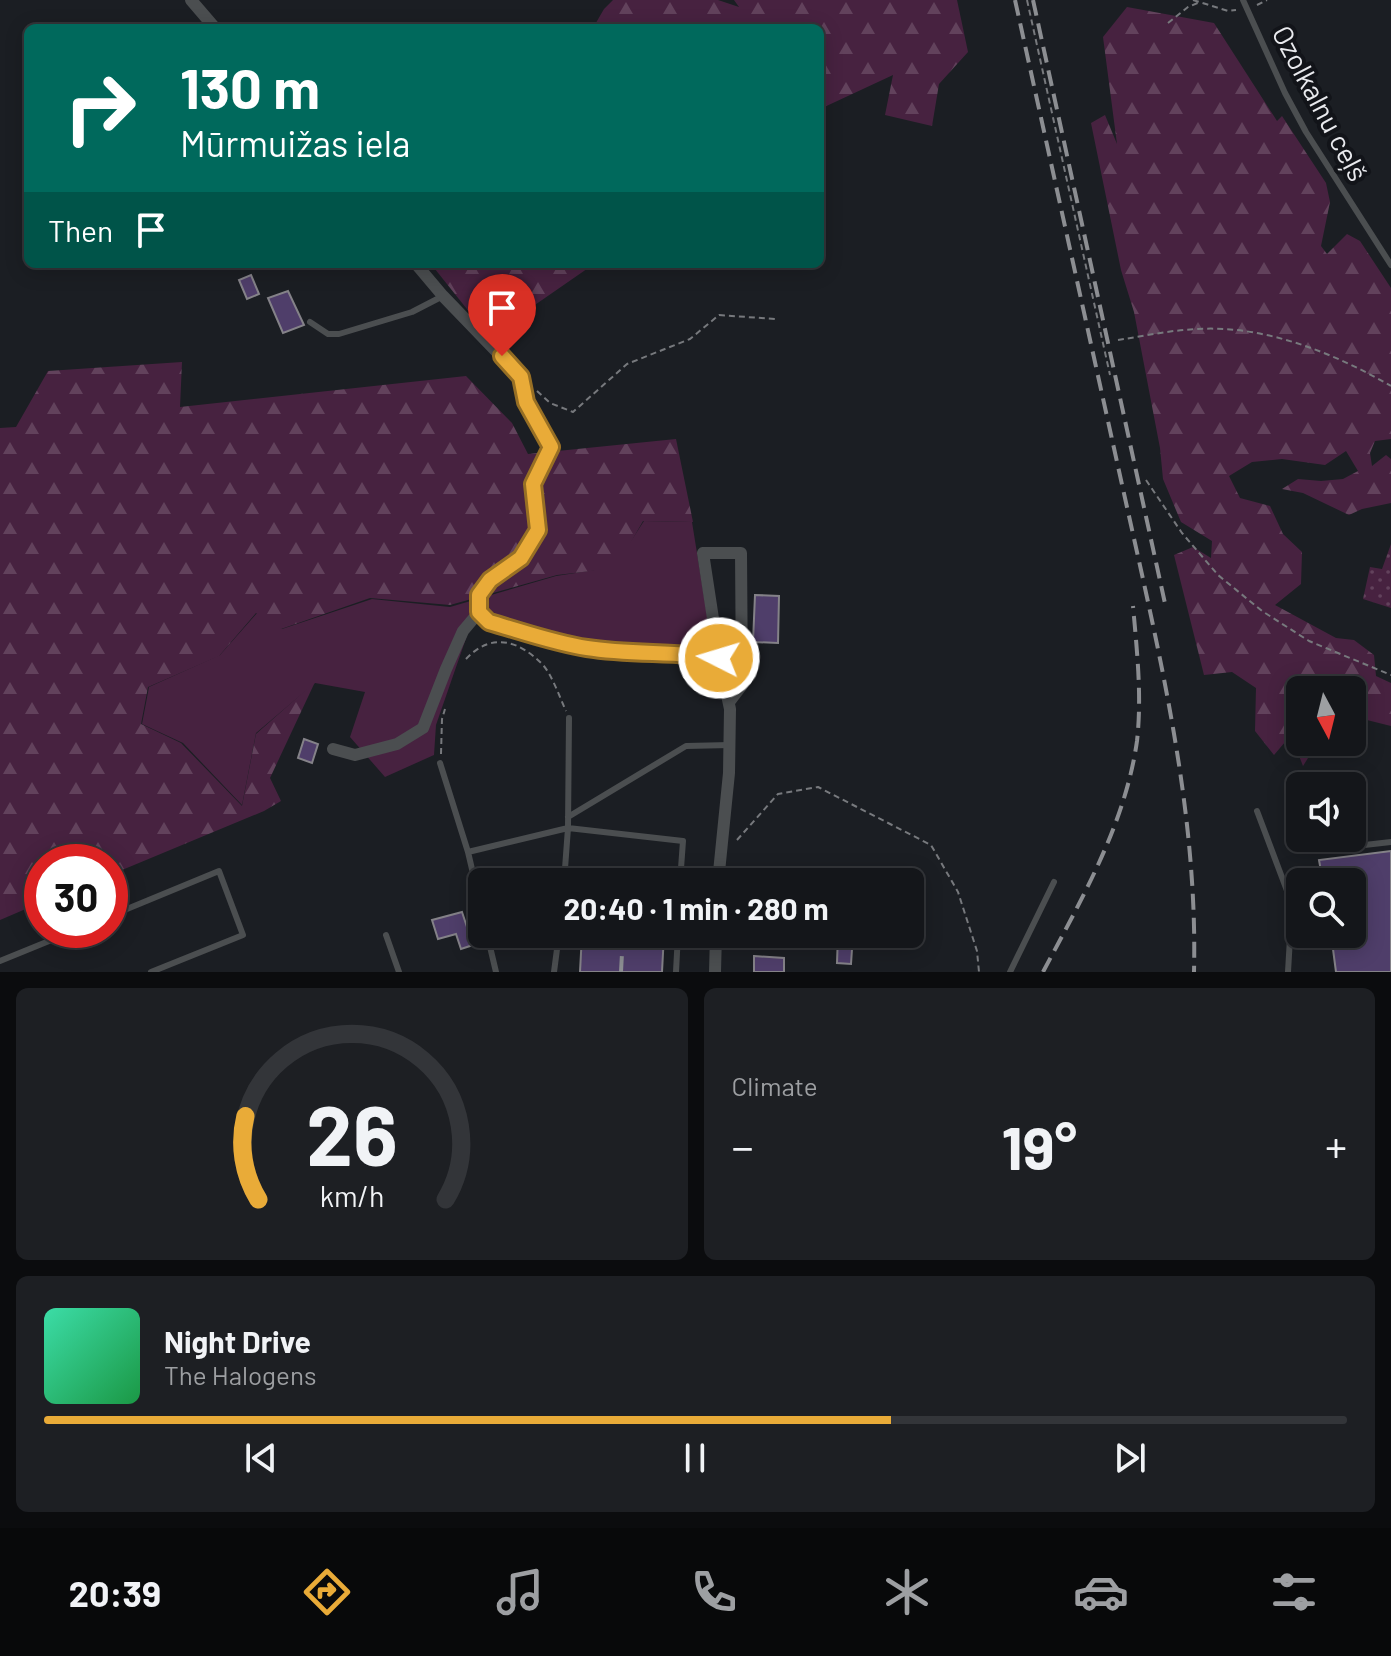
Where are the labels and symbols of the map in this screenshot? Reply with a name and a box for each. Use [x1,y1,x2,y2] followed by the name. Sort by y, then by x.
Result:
[1266,19,1376,187] street label: Ozolkalnu ceļš
[468,274,536,356] pin
[677,616,761,700] position arrow
[1286,676,1366,756] north arrow
[24,844,128,948] speed limit sign: 30

